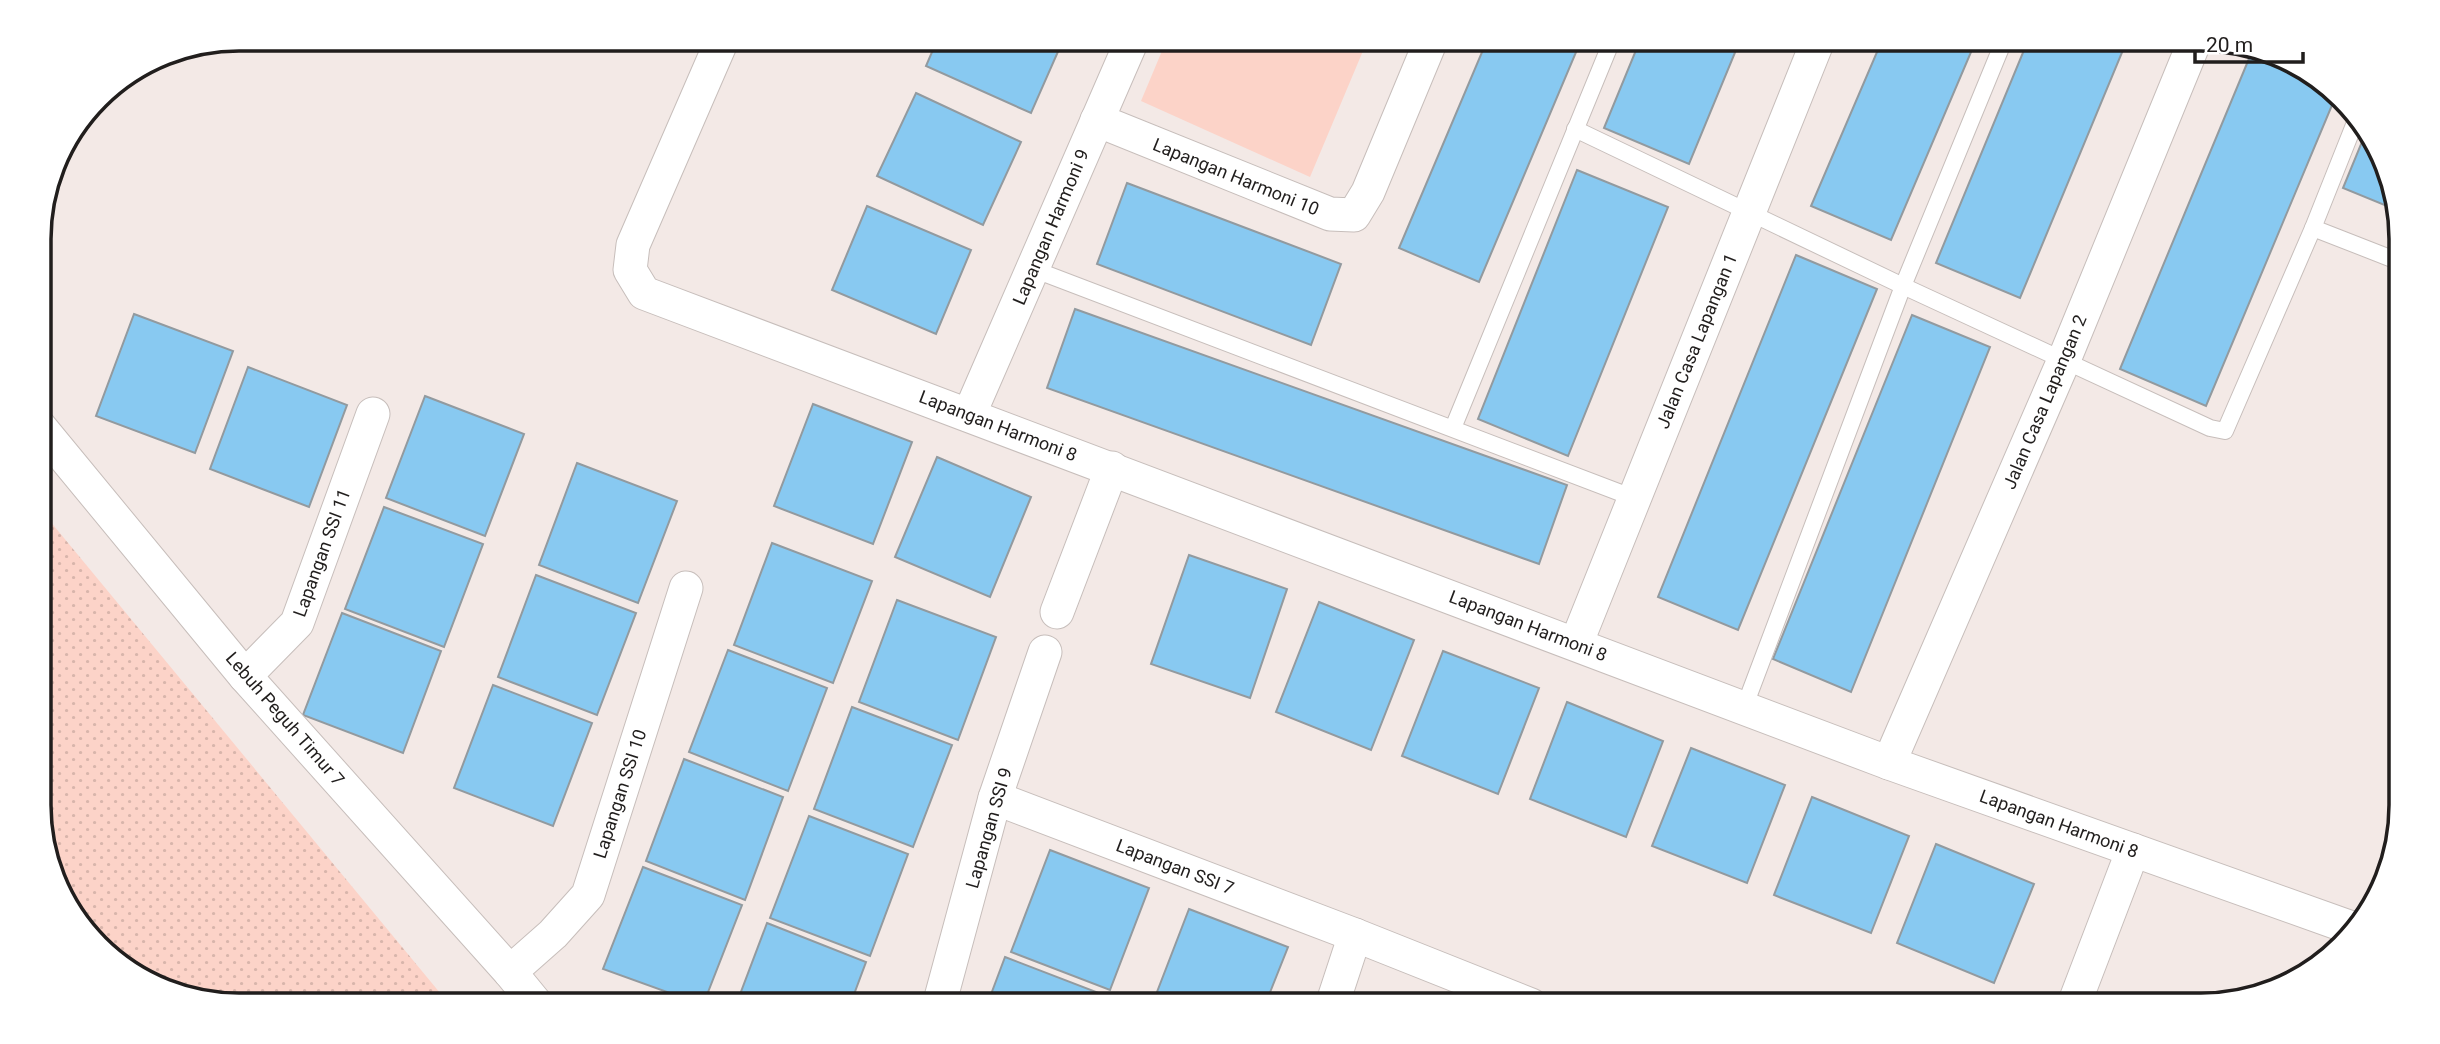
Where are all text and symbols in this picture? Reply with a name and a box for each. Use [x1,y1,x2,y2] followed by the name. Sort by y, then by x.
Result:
[2195,21,2304,65] scale bar
[2206,33,2253,57] text: 20 m
[1150,134,1322,220] street label: Lapangan Harmoni 10
[1008,146,1093,308] street label: Lapangan Harmoni 9
[1652,250,1741,431] street label: Jalan Casa Lapangan 1
[1998,312,2091,492] street label: Jalan Casa Lapangan 2
[916,386,1080,465] street label: Lapangan Harmoni 8
[289,486,354,620] street label: Lapangan SSI 11
[1446,586,1610,665] street label: Lapangan Harmoni 8
[222,648,349,790] street label: Lebuh Peguh Timur 7
[589,727,650,861] street label: Lapangan SSI 10
[961,765,1016,891] street label: Lapangan SSI 9
[1977,785,2141,862] street label: Lapangan Harmoni 8
[1113,834,1237,899] street label: Lapangan SSI 7

